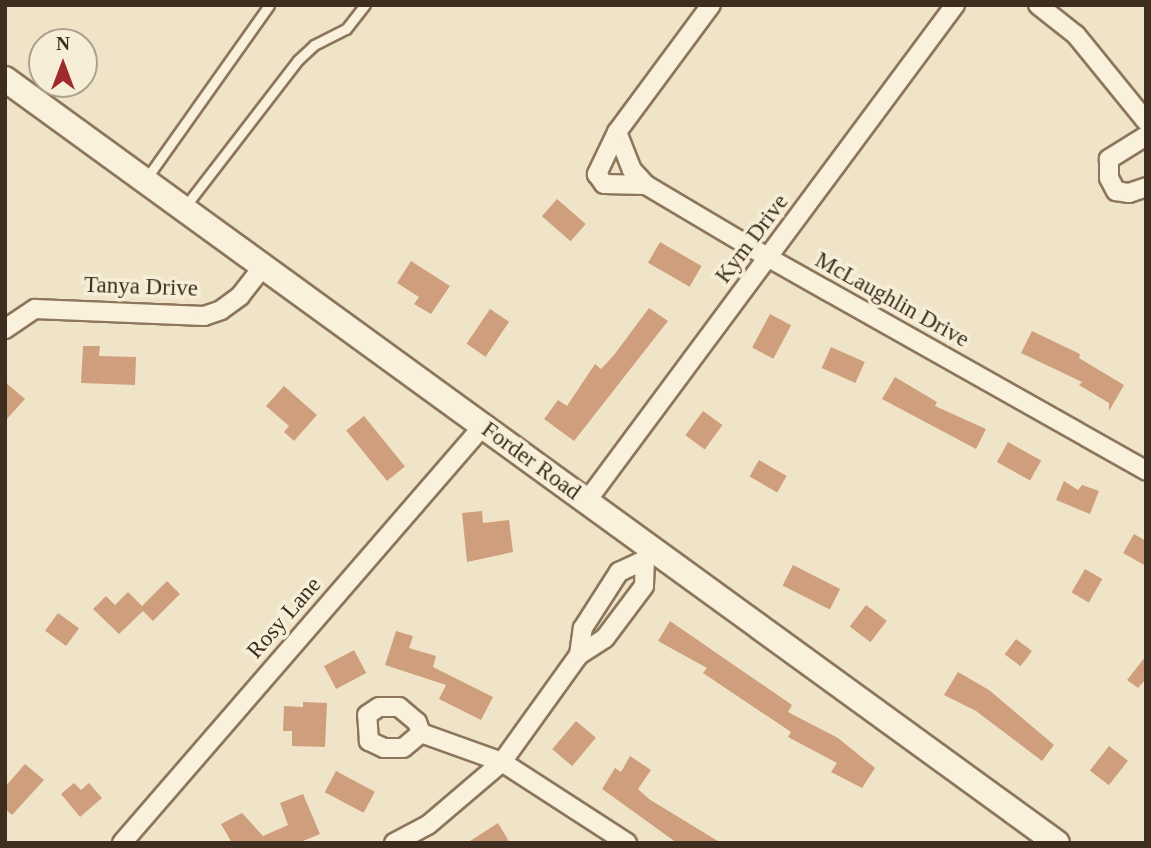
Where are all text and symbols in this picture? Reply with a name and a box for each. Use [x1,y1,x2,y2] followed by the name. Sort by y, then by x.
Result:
[28,28,98,98] north arrow
[56,33,70,54] text: N
[710,189,794,289] street label: Kym Drive
[810,246,974,354] street label: McLaughlin Drive
[84,271,198,303] street label: Tanya Drive
[476,416,586,506] street label: Forder Road
[241,572,327,664] street label: Rosy Lane

